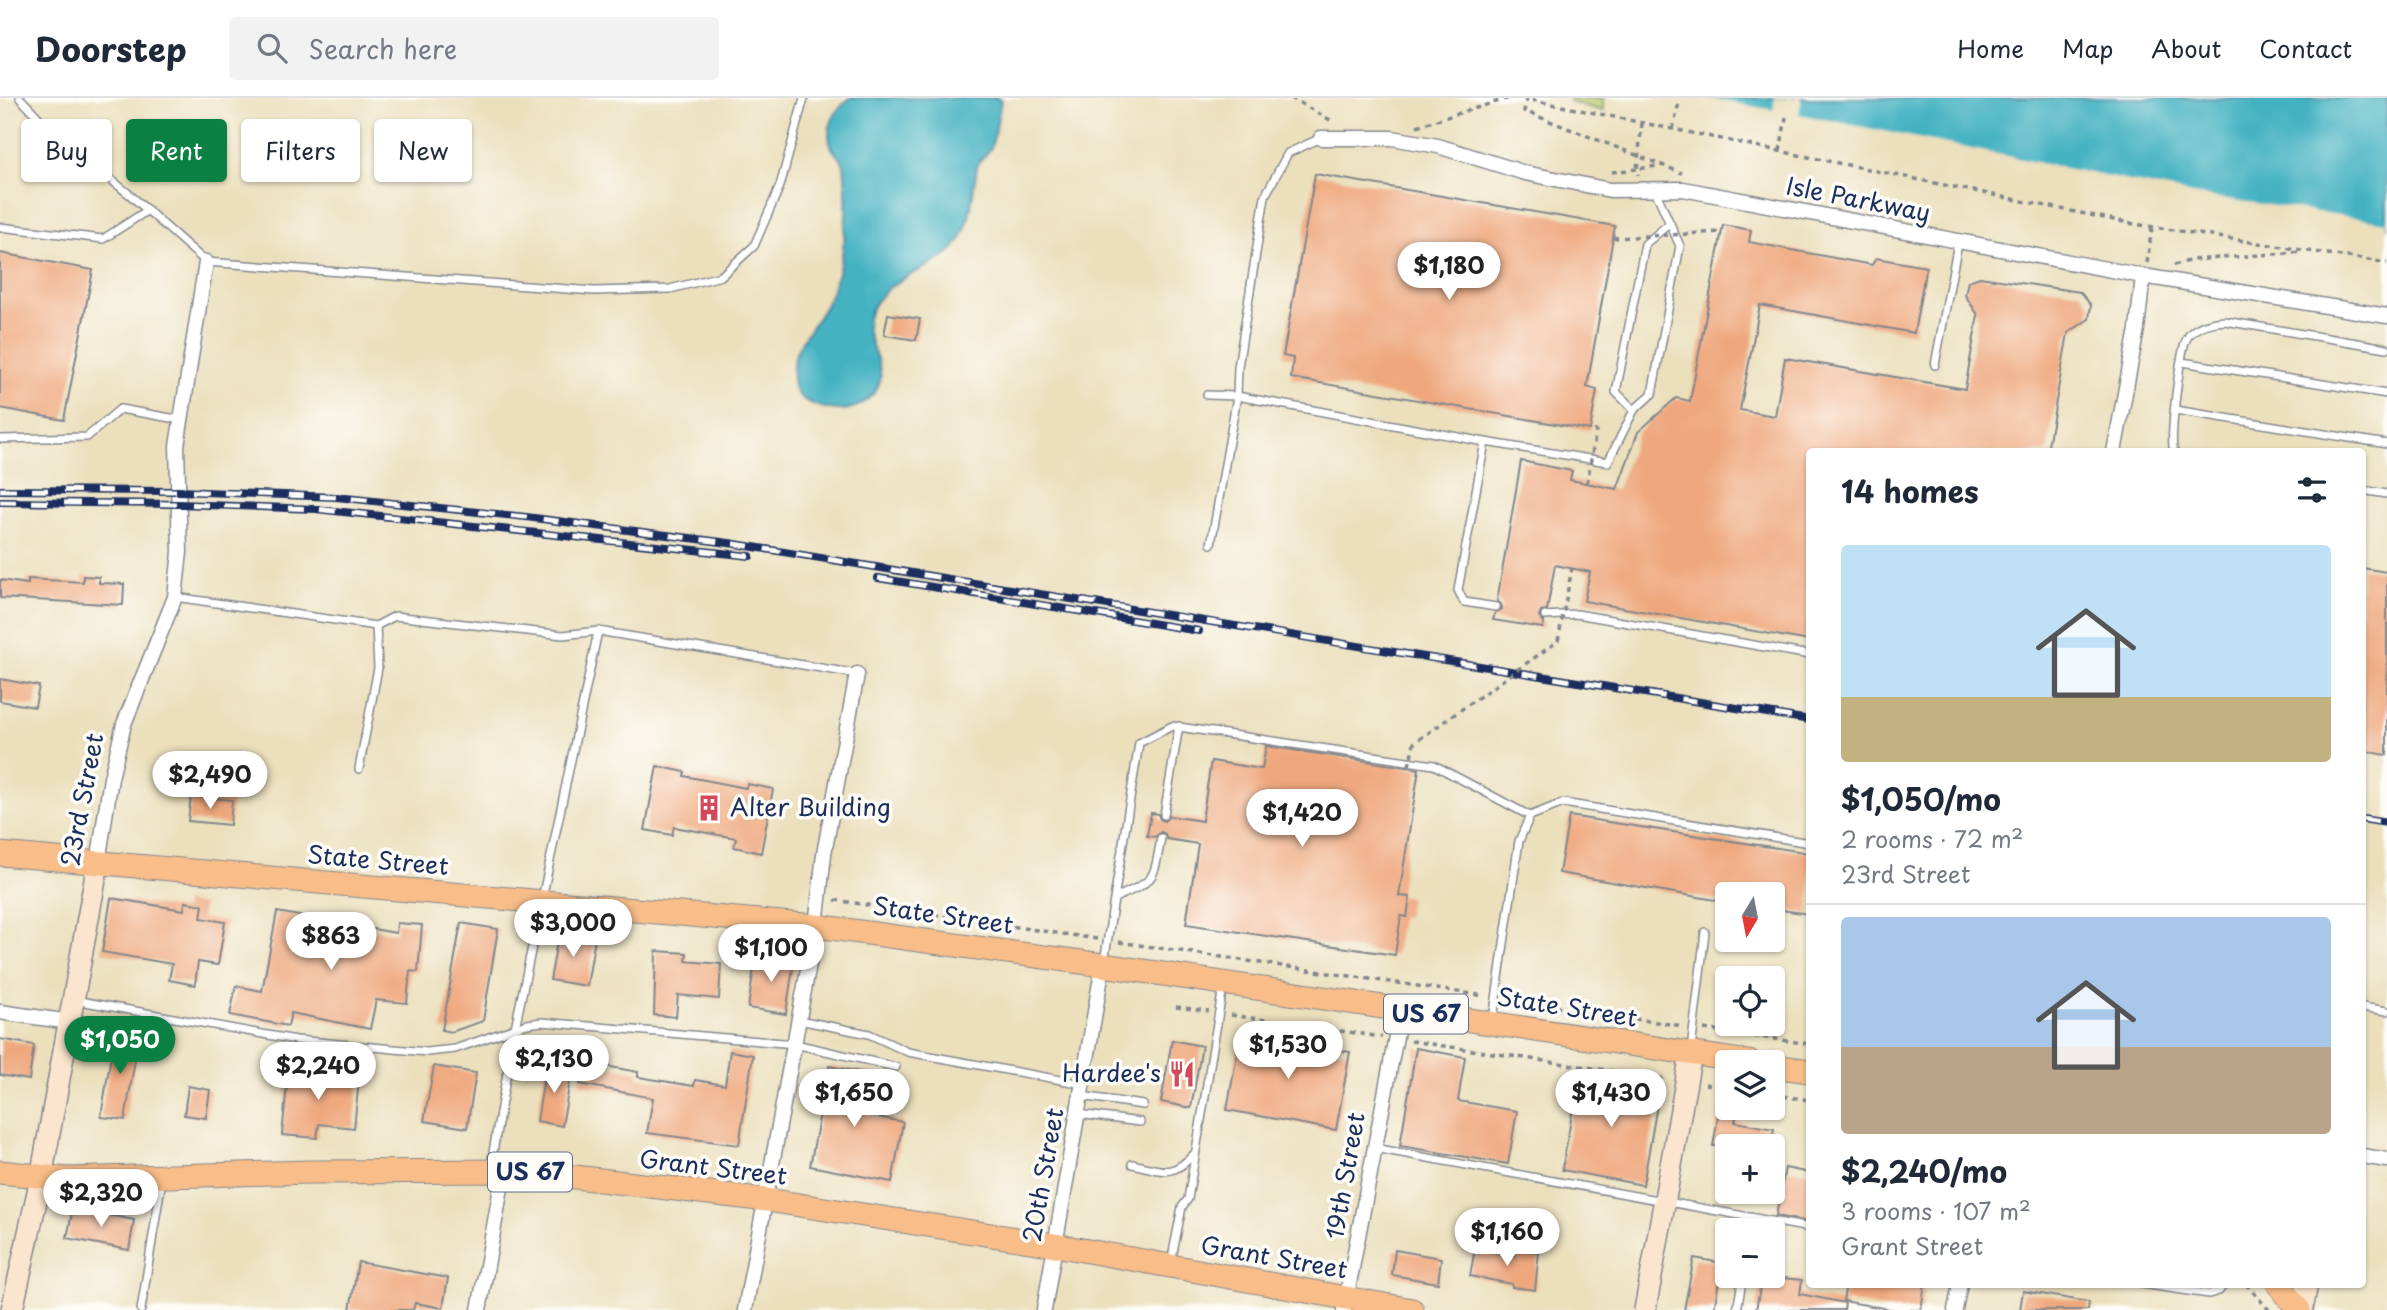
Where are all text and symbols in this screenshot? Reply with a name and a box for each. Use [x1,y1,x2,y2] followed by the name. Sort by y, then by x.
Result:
[229,17,719,80] search box
[35,23,187,73] text: Doorstep
[253,29,291,67] icon: search
[309,29,457,68] text: Search here
[1957,30,2024,66] text: Home
[2062,30,2113,66] text: Map
[2151,30,2221,66] text: About
[2259,30,2352,66] text: Contact
[21,119,112,182] chip: Buy
[126,119,227,182] chip: Rent
[241,119,360,182] chip: Filters
[374,119,472,182] chip: New
[1783,166,1934,230] street label: Isle Parkway
[1392,242,1506,302] pin: $1,180
[1413,247,1485,282] text: $1,180
[1841,468,1979,513] text: 14 homes
[2293,471,2331,509] icon: filters
[2023,590,2149,716] icon: home
[50,730,112,869] street label: 23rd Street
[153,752,267,811] pin: $2,490
[168,756,252,791] text: $2,490
[1841,776,2001,821] text: $1,050/mo
[730,788,891,824] place label: Alter Building
[1245,790,1359,849] pin: $1,420
[694,793,724,823] building icon: Alter Building
[1262,794,1342,829] text: $1,420
[1841,821,2023,856] text: 2 rooms · 72 m²
[306,835,450,883] street label: State Street
[1841,856,1970,891] text: 23rd Street
[1715,882,1785,952] north arrow
[1715,882,1785,1288] map controls
[871,886,1016,942] street label: State Street
[516,900,630,959] pin: $3,000
[530,904,616,939] text: $3,000
[290,912,372,972] pin: $863
[302,917,360,952] text: $863
[714,924,828,984] pin: $1,100
[734,929,808,964] text: $1,100
[2023,962,2149,1088] icon: home
[1715,966,1785,1036] button: locate
[1495,977,1640,1035] street label: State Street
[1384,995,1468,1034] road number: US 67
[63,1016,177,1076] pin: $1,050
[80,1021,160,1056] text: $1,050
[1231,1021,1345,1081] pin: $1,530
[1249,1026,1327,1061] text: $1,530
[497,1035,611,1095] pin: $2,130
[515,1040,593,1075] text: $2,130
[261,1042,375,1102] pin: $2,240
[276,1047,360,1082] text: $2,240
[1715,1050,1785,1120] button: layers
[1062,1054,1161,1090] place label: Hardee's
[1167,1059,1197,1089] restaurant icon: Hardee's
[797,1070,911,1129] pin: $1,650
[1554,1070,1668,1129] pin: $1,430
[815,1074,893,1109] text: $1,650
[1571,1074,1651,1109] text: $1,430
[1013,1104,1072,1245] street label: 20th Street
[1315,1109,1373,1242] street label: 19th Street
[1715,1134,1785,1204] button: +
[637,1139,789,1193] street label: Grant Street
[1841,1148,2007,1193] text: $2,240/mo
[488,1152,572,1191] road number: US 67
[44,1170,158,1229] pin: $2,320
[59,1174,143,1209] text: $2,320
[1841,1193,2031,1228] text: 3 rooms · 107 m²
[1450,1208,1564,1268] pin: $1,160
[1471,1213,1543,1248] text: $1,160
[1715,1218,1785,1288] button: −
[1198,1225,1351,1287] street label: Grant Street
[1841,1228,1983,1263] text: Grant Street

